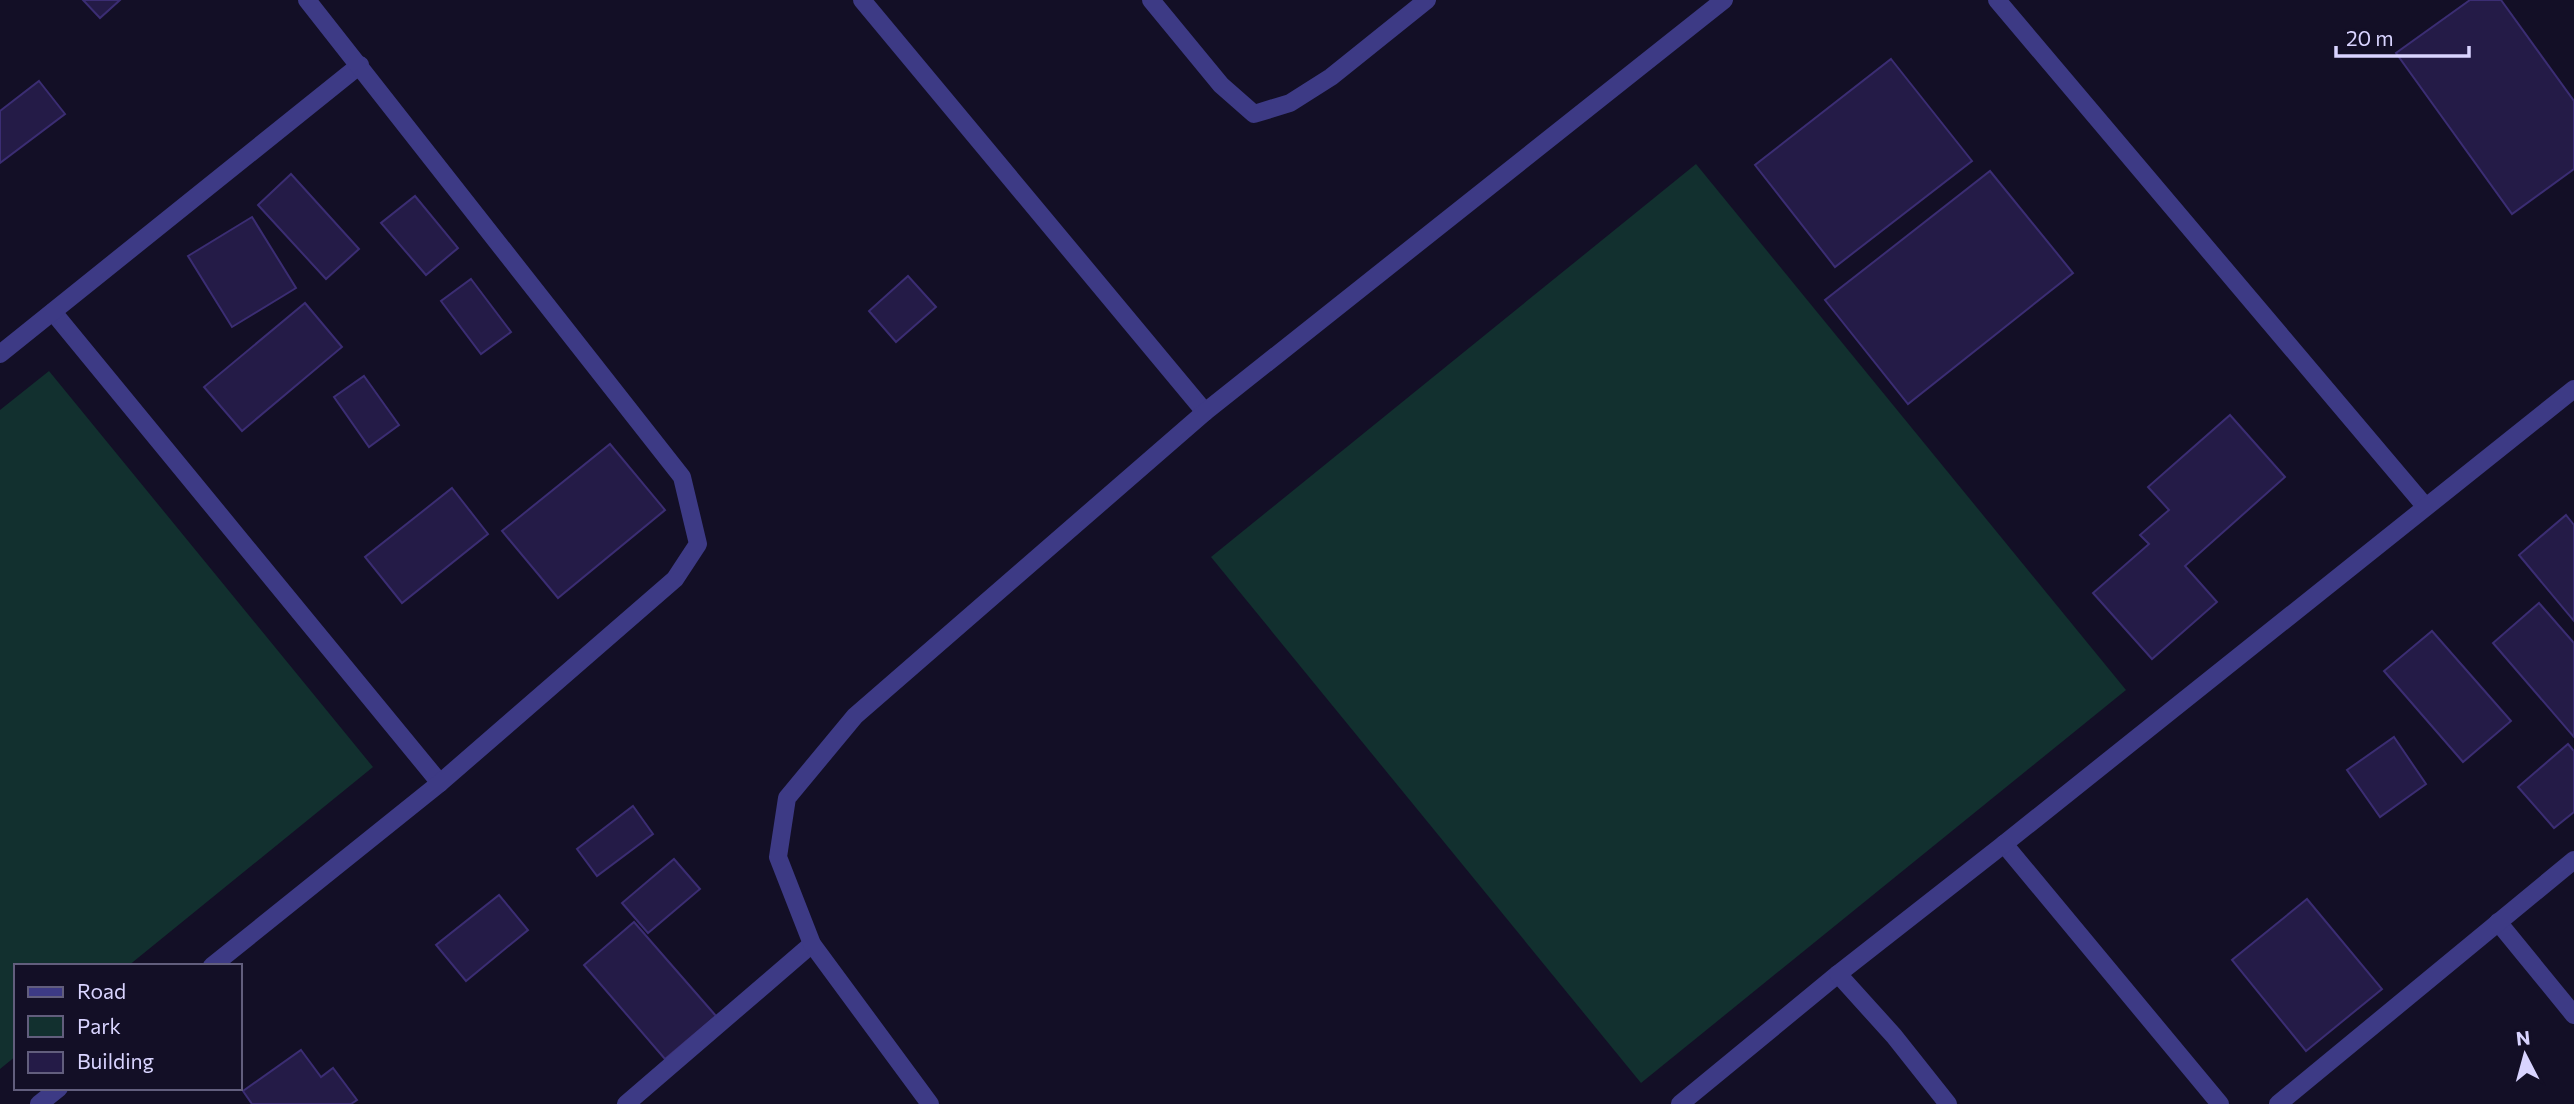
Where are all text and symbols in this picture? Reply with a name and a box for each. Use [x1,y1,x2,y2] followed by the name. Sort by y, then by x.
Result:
[2336,14,2469,58] scale bar
[2346,25,2394,50] text: 20 m
[14,964,242,1090] legend
[77,978,126,1003] text: Road
[77,1013,121,1038] text: Park
[2490,1020,2560,1090] north arrow
[2515,1025,2531,1050] text: N
[77,1048,154,1073] text: Building

